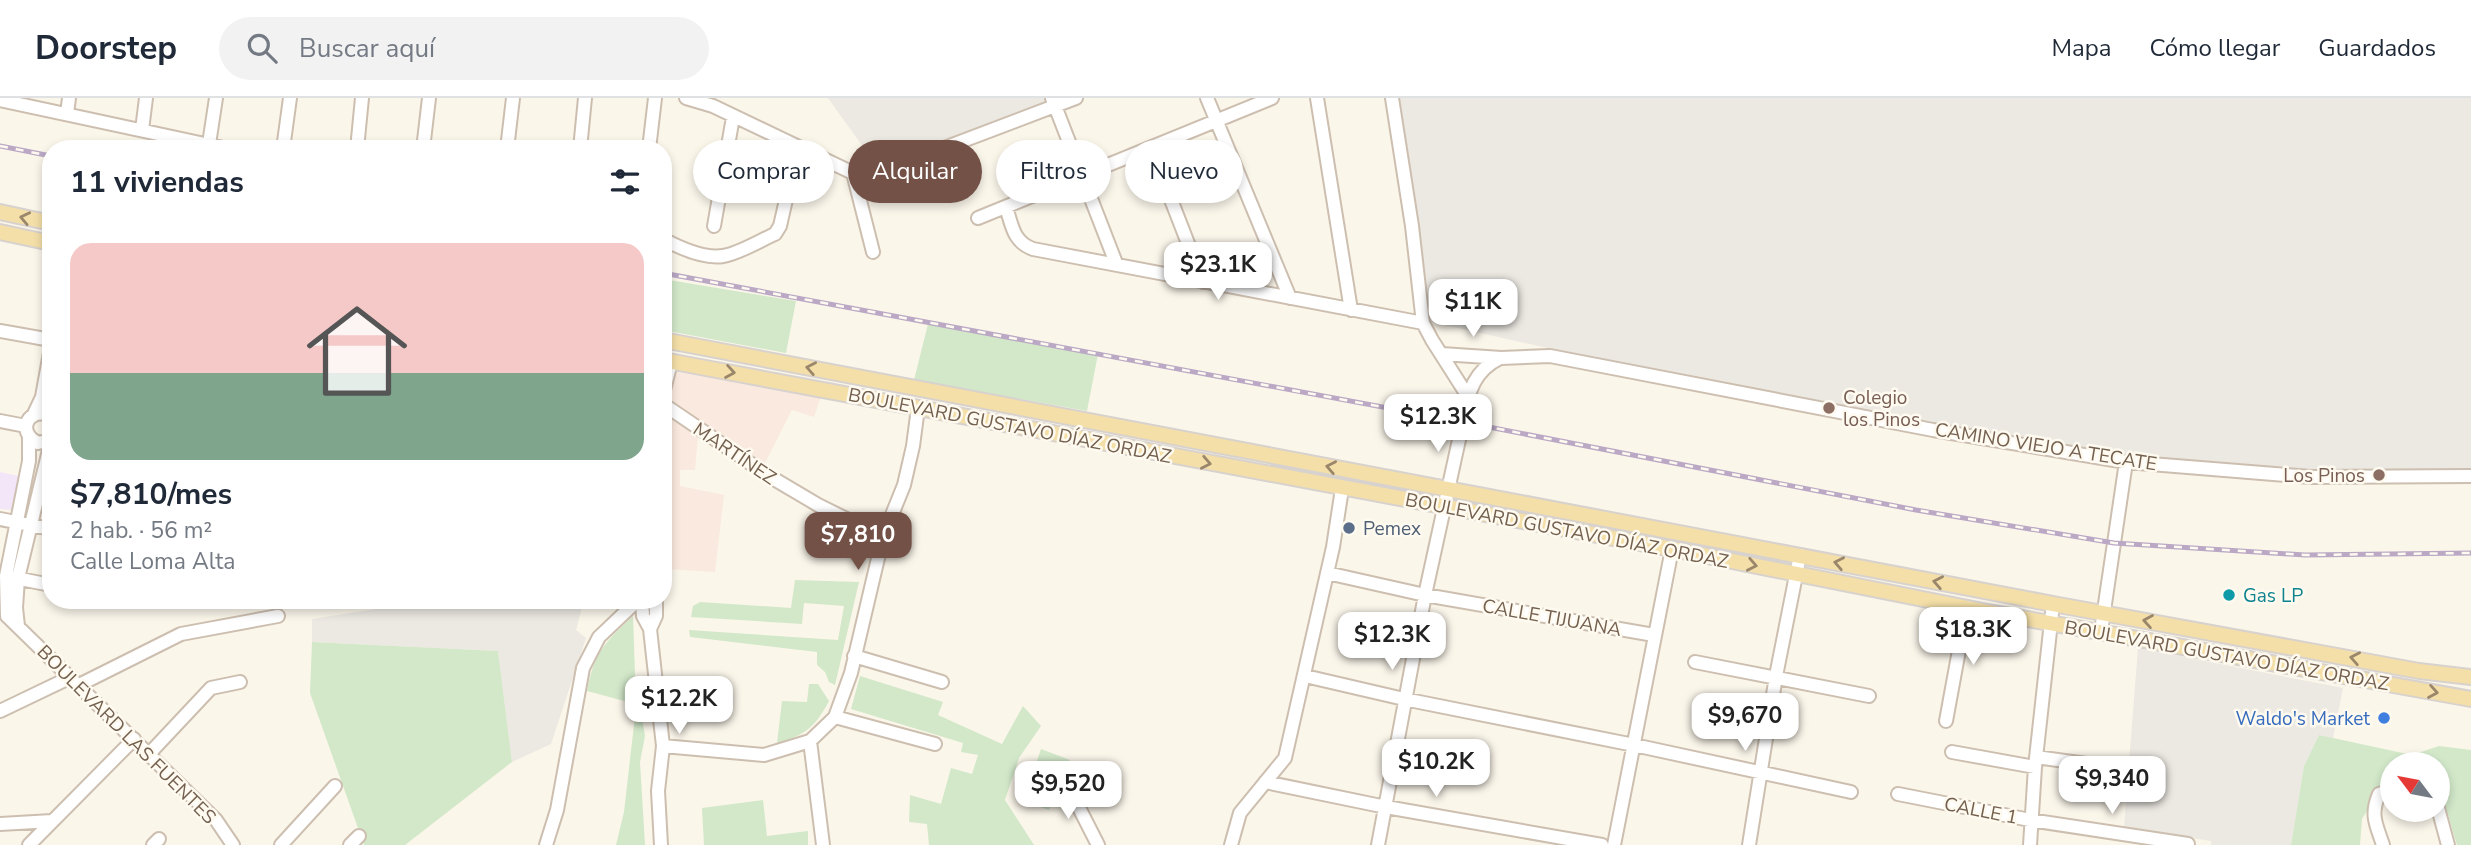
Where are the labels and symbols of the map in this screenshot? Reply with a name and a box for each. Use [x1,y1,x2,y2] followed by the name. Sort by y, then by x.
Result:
[19,212,31,226] one-way arrow
[1161,242,1275,302] pin: $23.1K
[1432,280,1514,339] pin: $11K
[805,362,817,377] one-way arrow
[724,364,736,379] one-way arrow
[846,382,1174,470] street label: BOULEVARD GUSTAVO DÍAZ ORDAZ
[1843,385,1920,433] place label: Colegio los Pinos
[1381,394,1495,454] pin: $12.3K
[1821,400,1837,416] marker: Colegio los Pinos
[688,416,781,491] street label: MARTÍNEZ
[1933,417,2159,477] street label: CAMINO VIEJO A TECATE
[1200,454,1212,469] one-way arrow
[1326,461,1338,476] one-way arrow
[2283,463,2365,489] place label: Los Pinos
[2371,467,2387,483] marker: Los Pinos
[1403,487,1731,575] street label: BOULEVARD GUSTAVO DÍAZ ORDAZ
[801,512,915,572] pin: $7,810
[1363,516,1421,542] place label: Pemex
[1341,520,1357,536] marker: Pemex
[1746,557,1758,572] one-way arrow
[1833,557,1845,572] one-way arrow
[1932,576,1944,591] one-way arrow
[2243,583,2303,609] place label: Gas LP
[2221,587,2237,603] marker: Gas LP
[1480,593,1624,643] street label: CALLE TIJUANA
[1916,608,2030,667] pin: $18.3K
[1335,612,1449,672] pin: $12.3K
[2142,614,2154,629] one-way arrow
[2063,615,2391,697] street label: BOULEVARD GUSTAVO DÍAZ ORDAZ
[31,639,222,830] street label: BOULEVARD LAS FUENTES
[2349,652,2361,667] one-way arrow
[622,676,736,736] pin: $12.2K
[2427,684,2439,699] one-way arrow
[1688,694,1802,753] pin: $9,670
[2236,706,2370,732] place label: Waldo's Market
[2376,710,2392,726] marker: Waldo's Market
[1379,740,1493,799] pin: $10.2K
[2380,752,2450,822] north arrow
[2055,756,2169,816] pin: $9,340
[1011,762,1125,821] pin: $9,520
[1942,791,2020,831] street label: CALLE 1

